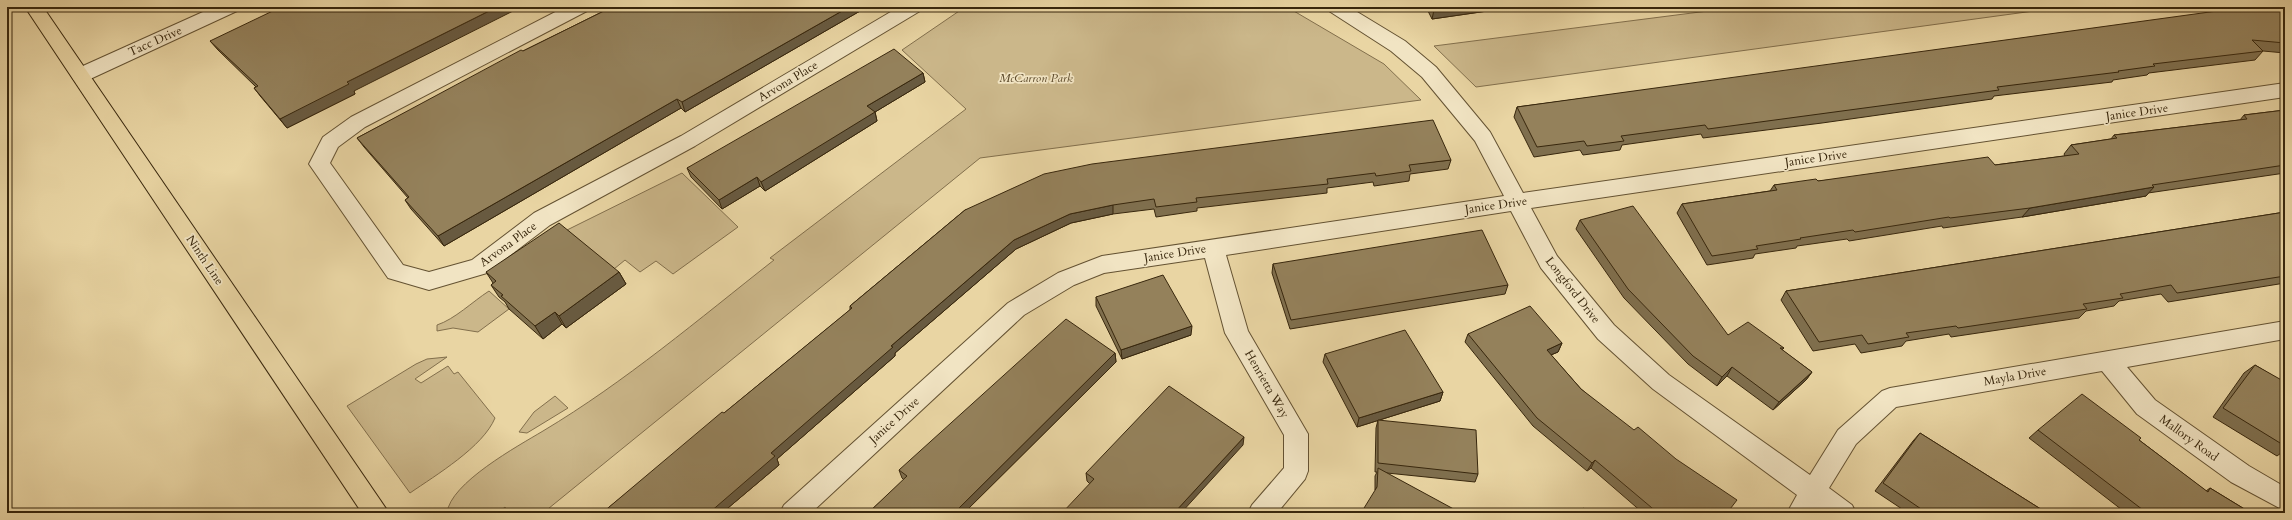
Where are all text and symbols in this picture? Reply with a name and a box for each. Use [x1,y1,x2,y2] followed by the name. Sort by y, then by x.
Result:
[126,22,184,60] street label: Tacc Drive
[755,57,821,105] street label: Arvona Place
[999,70,1073,86] park label: McCarron Park
[2103,100,2169,125] street label: Janice Drive
[1782,146,1848,171] street label: Janice Drive
[1462,193,1528,218] street label: Janice Drive
[476,218,540,270] street label: Arvona Place
[182,232,228,288] street label: Ninth Line
[1141,240,1207,266] street label: Janice Drive
[1542,253,1604,327] street label: Longford Drive
[1241,347,1293,422] street label: Henrietta Way
[1982,363,2048,389] street label: Mayla Drive
[864,393,923,448] street label: Janice Drive
[2156,411,2222,465] street label: Mallory Road

